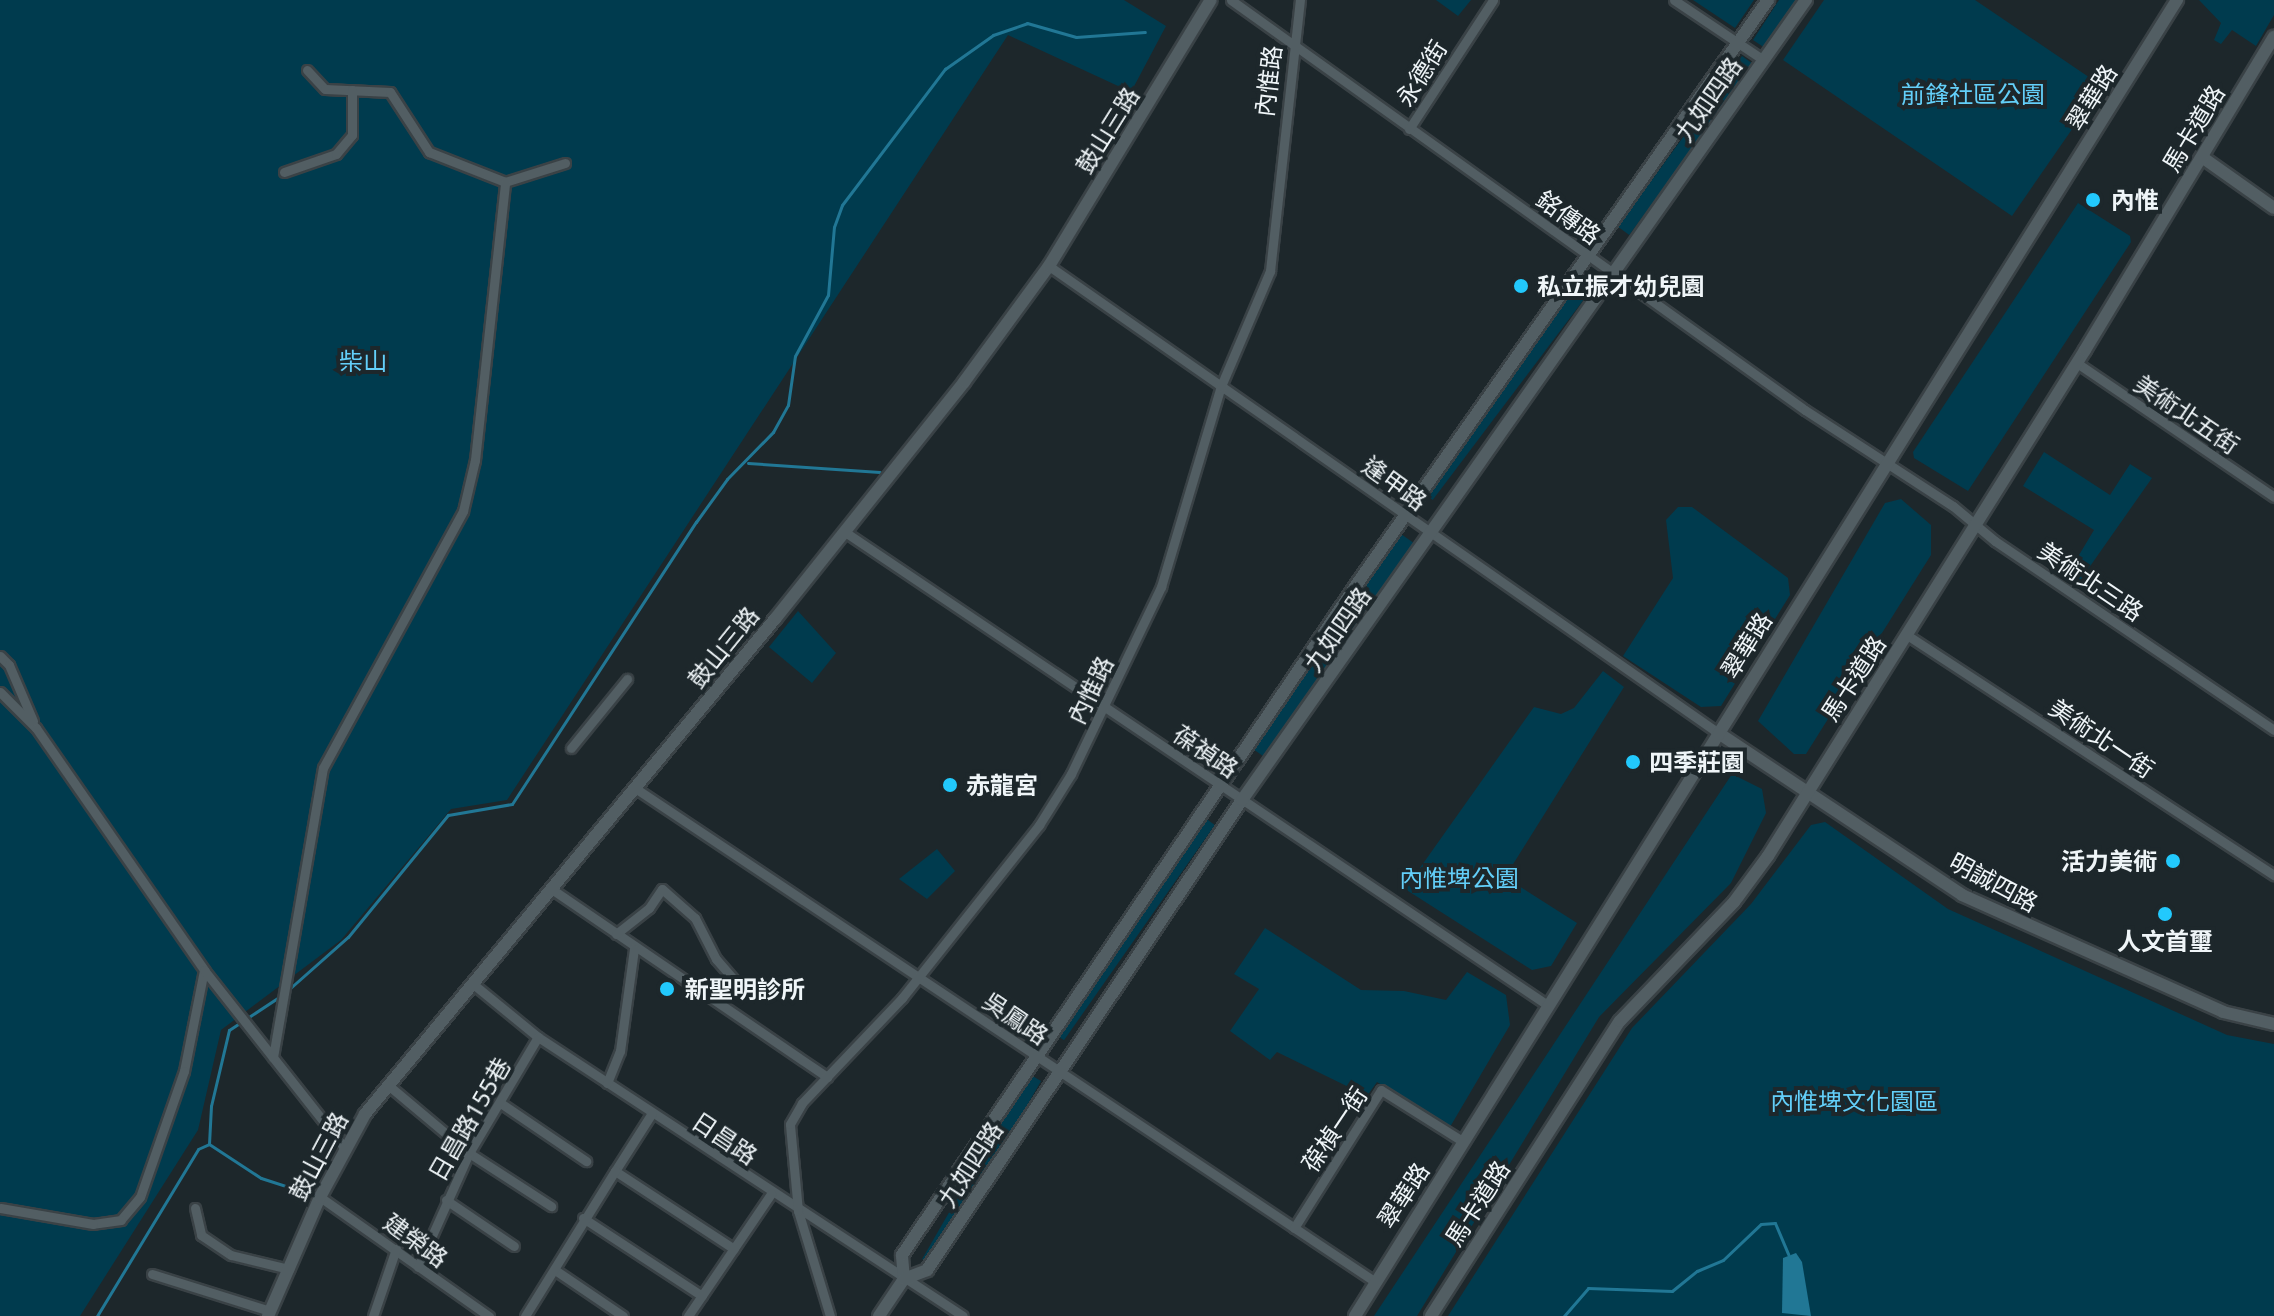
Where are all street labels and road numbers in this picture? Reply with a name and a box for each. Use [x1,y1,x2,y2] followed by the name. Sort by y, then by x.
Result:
[1390,35,1452,111] street label: 永德街
[1249,44,1287,118] street label: 內惟路
[1669,51,1747,147] street label: 九如四路
[2060,59,2122,135] street label: 翠華路
[2156,79,2230,177] street label: 馬卡道路
[1069,82,1145,178] street label: 鼓山三路
[1531,184,1607,250] street label: 銘傳路
[2129,369,2245,459] street label: 美術北五街
[1357,450,1433,516] street label: 逢甲路
[2033,536,2149,626] street label: 美術北三路
[1298,581,1376,677] street label: 九如四路
[682,601,764,693] street label: 鼓山三路
[1715,607,1777,683] street label: 翠華路
[1815,630,1891,726] street label: 馬卡道路
[1061,651,1119,729] street label: 內惟路
[2044,693,2160,783] street label: 美術北一街
[1168,719,1244,783] street label: 葆禎路
[1945,847,2043,917] street label: 明誠四路
[978,986,1054,1050] street label: 吳鳳路
[422,1052,516,1186] street label: 日昌路155巷
[1295,1081,1373,1177] street label: 葆楨一街
[687,1106,763,1170] street label: 日昌路
[283,1107,353,1205] street label: 鼓山三路
[932,1116,1008,1212] street label: 九如四路
[1439,1155,1515,1251] street label: 馬卡道路
[1371,1157,1435,1233] street label: 翠華路
[378,1207,454,1273] street label: 建榮路

